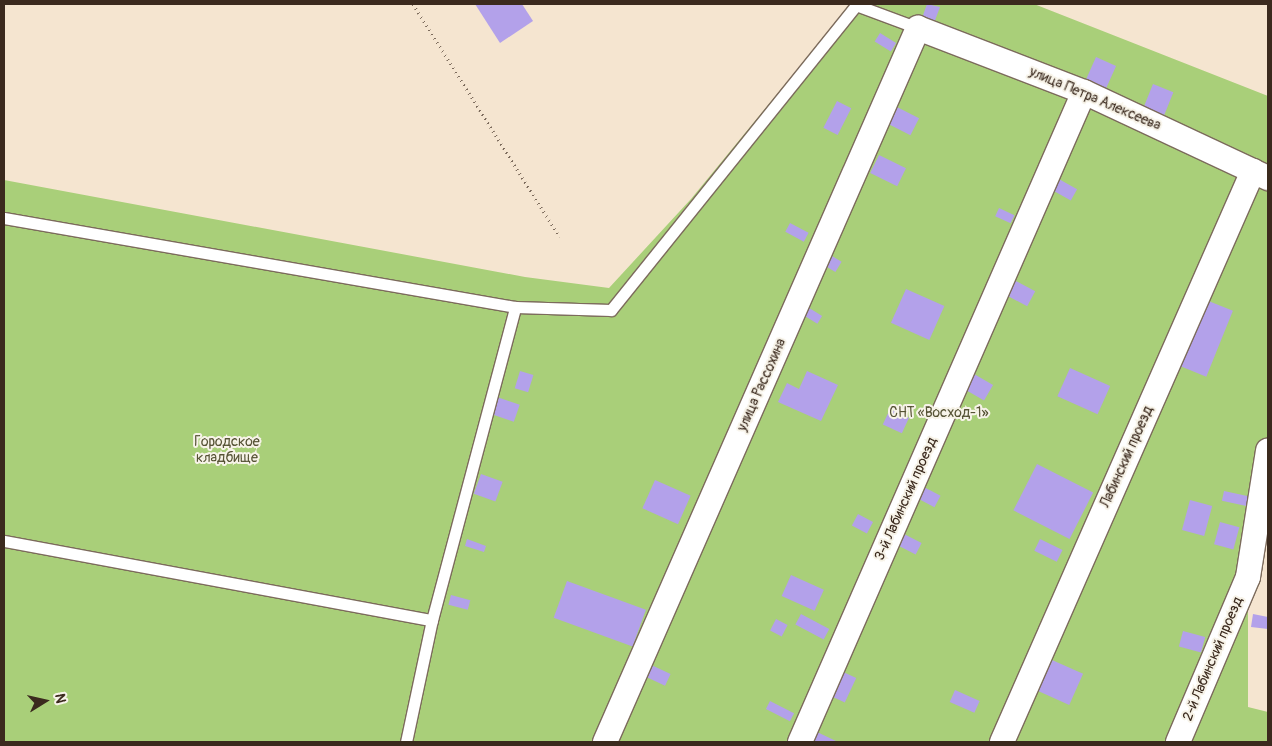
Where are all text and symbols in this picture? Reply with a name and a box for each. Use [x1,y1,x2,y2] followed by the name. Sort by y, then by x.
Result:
[1027,64,1163,134] street label: улица Петра Алексеева
[734,336,790,434] street label: улица Рассохина
[1097,404,1157,510] street label: Лабинский проезд
[889,405,989,421] park label: СНТ «Восход-1»
[194,434,260,467] park label: Городское кладбище
[871,435,941,563] street label: 3-й Лабинский проезд
[1179,595,1247,723] street label: 2-й Лабинский проезд
[20,676,70,726] north arrow
[51,692,69,704] text: N

